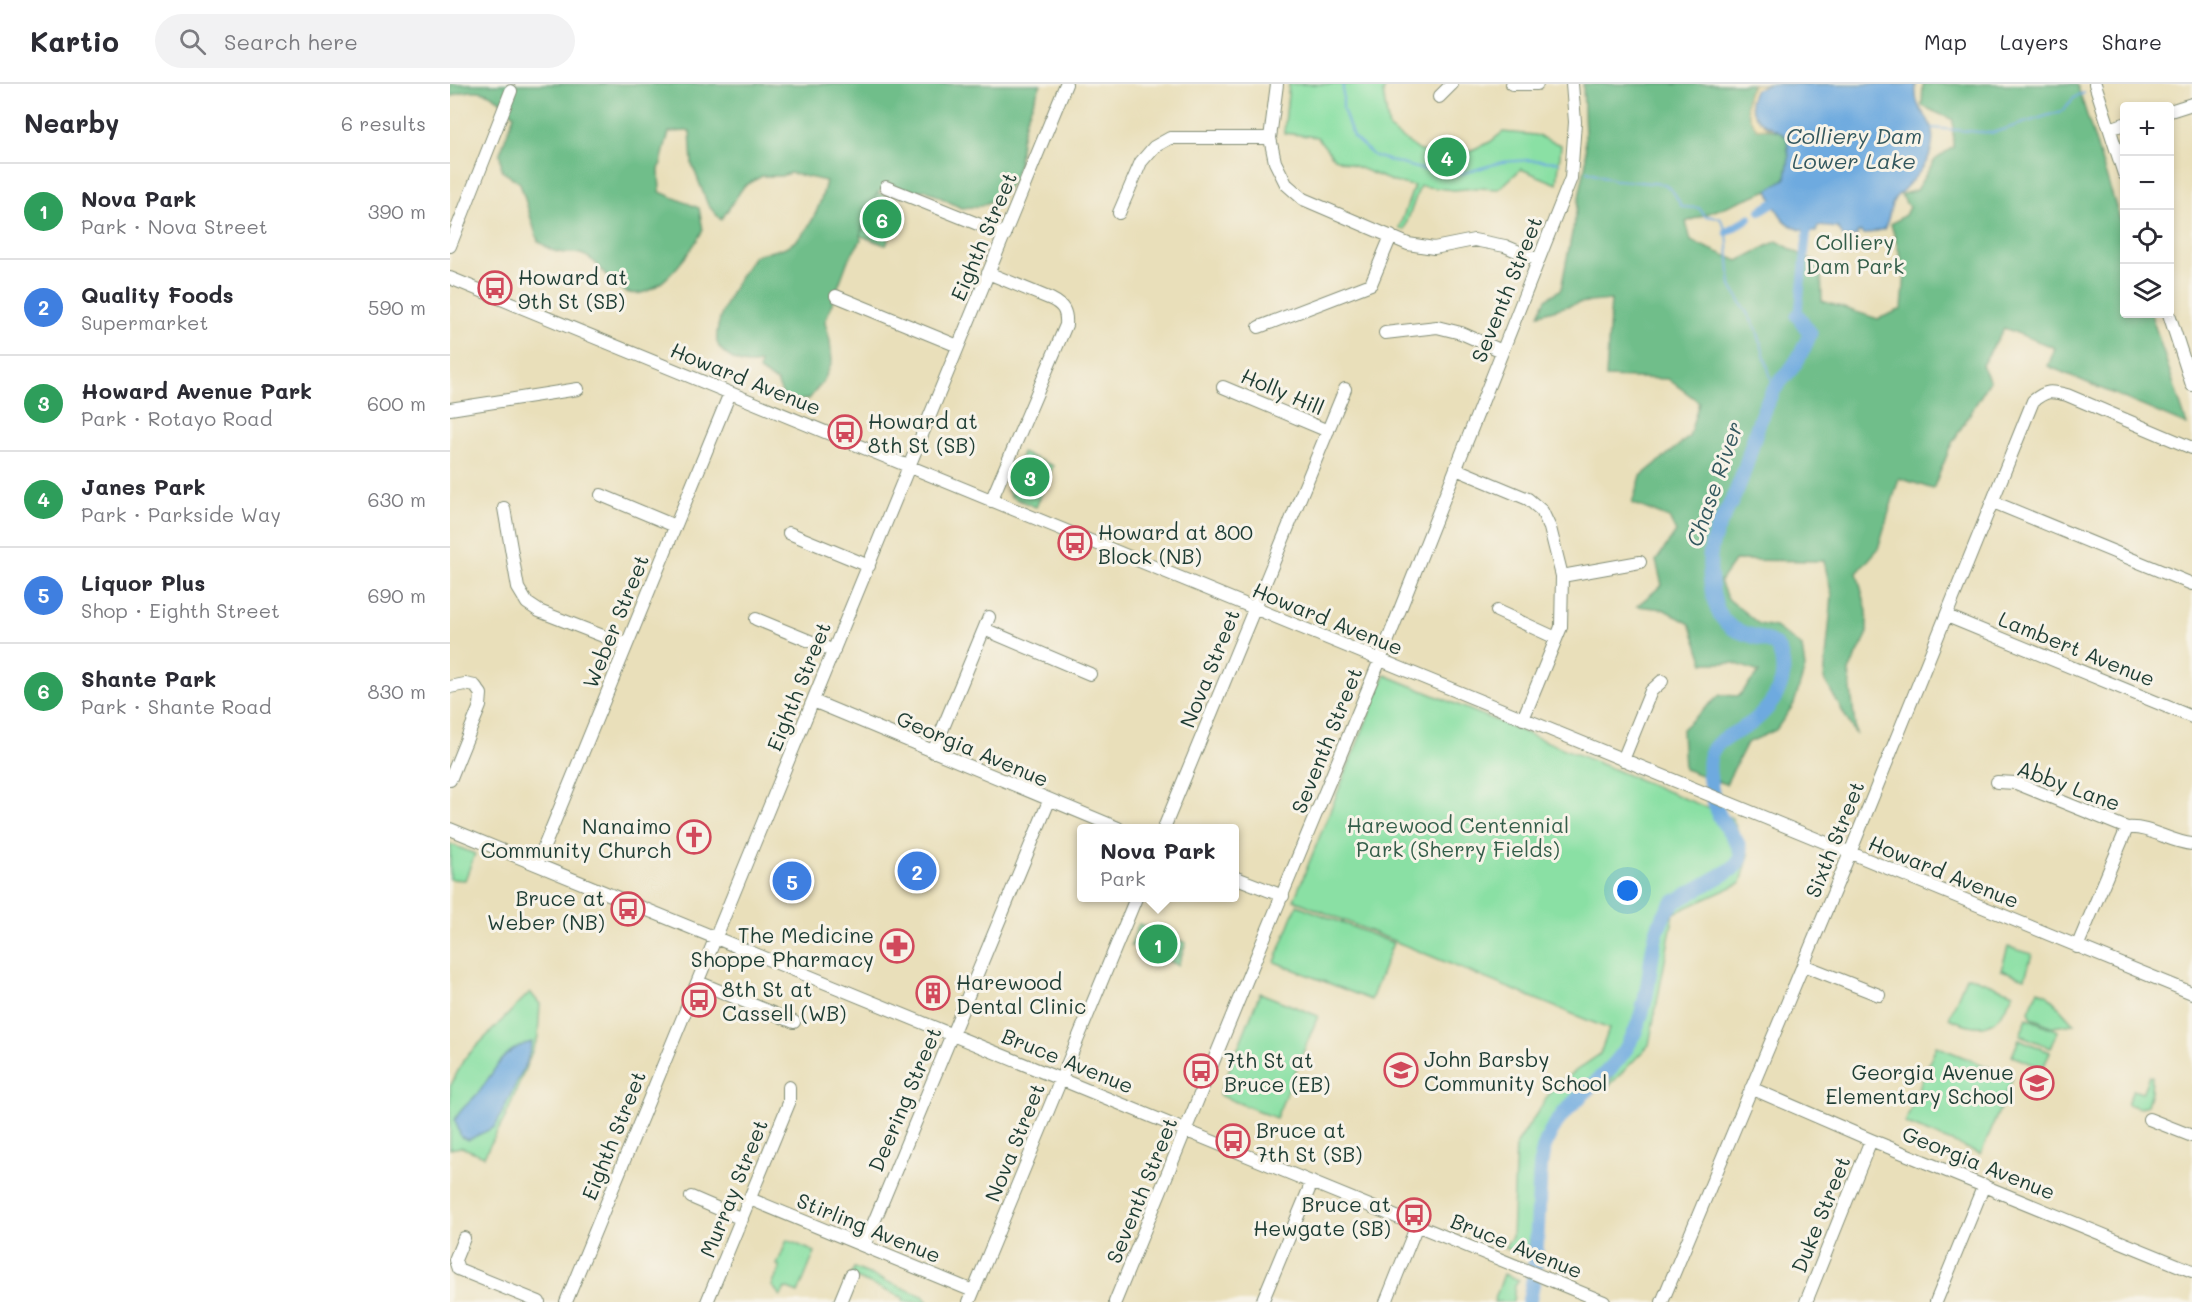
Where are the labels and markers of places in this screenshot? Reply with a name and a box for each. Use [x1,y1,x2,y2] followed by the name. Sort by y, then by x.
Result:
[1428,134,1466,180] pin: 4
[862,196,902,242] pin: 6
[518,263,628,314] place label: Howard at 9th St (SB)
[477,270,513,306] bus stop icon: Howard at 9th St (SB)
[868,407,978,458] place label: Howard at 8th St (SB)
[827,414,863,450] bus stop icon: Howard at 8th St (SB)
[1010,454,1050,500] pin: 3
[1098,518,1253,569] place label: Howard at 800 Block (NB)
[1057,525,1093,561] bus stop icon: Howard at 800 Block (NB)
[481,812,671,863] place label: Nanaimo Community Church
[676,819,712,855] church icon: Nanaimo Community Church
[898,848,936,894] pin: 2
[772,858,812,904] pin: 5
[487,884,605,935] place label: Bruce at Weber (NB)
[610,891,646,927] bus stop icon: Bruce at Weber (NB)
[691,921,874,972] place label: The Medicine Shoppe Pharmacy
[1138,922,1178,966] pin: 1
[879,928,915,964] pharmacy icon: The Medicine Shoppe Pharmacy
[956,968,1086,1019] place label: Harewood Dental Clinic
[722,975,847,1026] place label: 8th St at Cassell (WB)
[915,975,951,1011] building icon: Harewood Dental Clinic
[681,982,717,1018] bus stop icon: 8th St at Cassell (WB)
[1424,1045,1608,1096] place label: John Barsby Community School
[1224,1046,1331,1097] place label: 7th St at Bruce (EB)
[1383,1052,1419,1088] school or university icon: John Barsby Community School
[1183,1053,1219,1089] bus stop icon: 7th St at Bruce (EB)
[1826,1058,2014,1109] place label: Georgia Avenue Elementary School
[2019,1065,2055,1101] school or university icon: Georgia Avenue Elementary School
[1256,1116,1362,1167] place label: Bruce at 7th St (SB)
[1215,1123,1251,1159] bus stop icon: Bruce at 7th St (SB)
[1253,1190,1391,1241] place label: Bruce at Hewgate (SB)
[1396,1197,1432,1233] bus stop icon: Bruce at Hewgate (SB)

